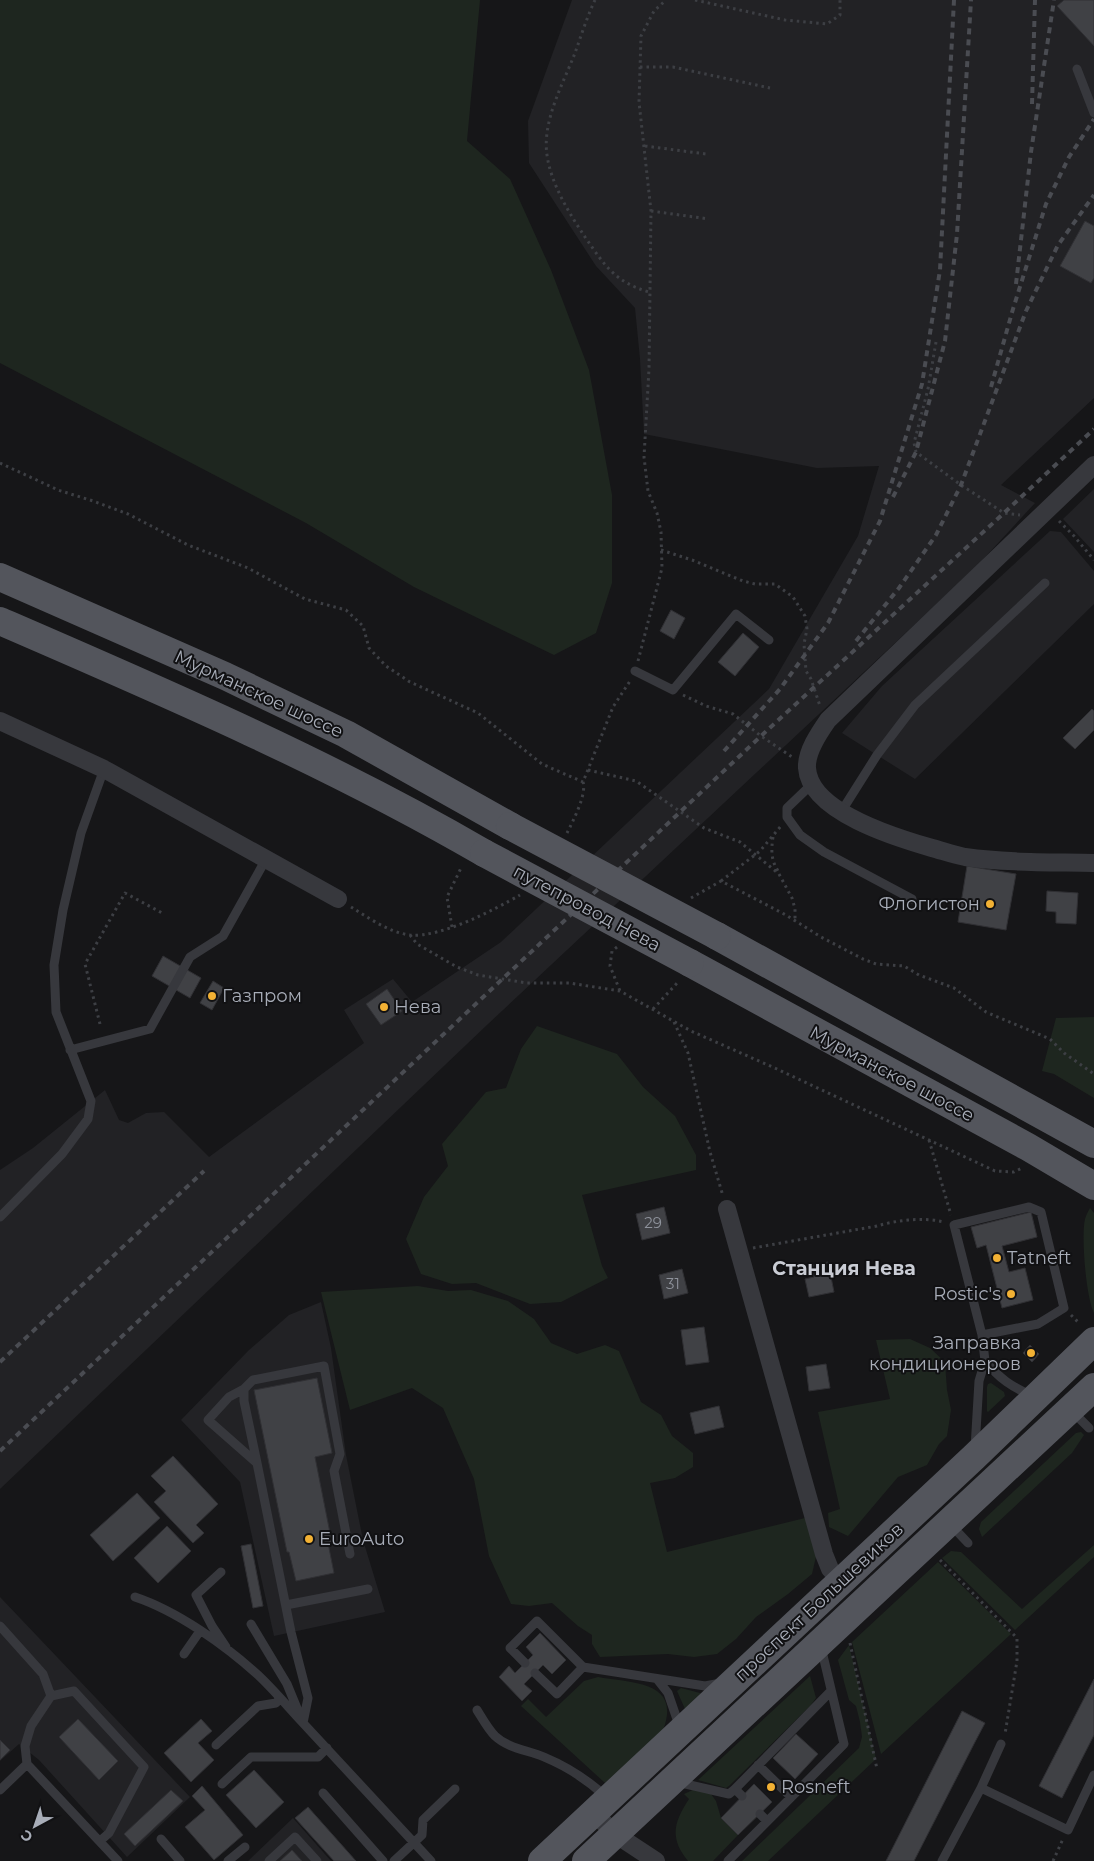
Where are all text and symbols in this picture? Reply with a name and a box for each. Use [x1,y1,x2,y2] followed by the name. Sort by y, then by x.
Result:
[171,645,347,743] street label: Мурманское шоссе
[510,860,664,956] street label: путепровод Нева
[878,893,980,915] place label: Флогистон
[984,898,996,910] marker: Флогистон
[222,985,302,1007] place label: Газпром
[206,990,218,1002] marker: Газпром
[394,996,441,1018] place label: Нева
[378,1001,390,1013] marker: Нева
[806,1021,978,1127] street label: Мурманское шоссе
[644,1213,662,1232] house number: 29
[1007,1247,1071,1269] place label: Tatneft
[991,1252,1003,1264] marker: Tatneft
[772,1257,916,1280] district label: Станция Нева
[666,1274,680,1293] house number: 31
[933,1283,1001,1305] place label: Rostic's
[1005,1288,1017,1300] marker: Rostic's
[869,1332,1021,1375] place label: Заправка кондиционеров
[1025,1347,1037,1359] marker: Заправка кондиционеров
[730,1518,908,1686] street label: проспект Большевиков
[319,1528,404,1550] place label: EuroAuto
[303,1533,315,1545] marker: EuroAuto
[781,1776,851,1798] place label: Rosneft
[765,1781,777,1793] marker: Rosneft
[10,1801,60,1851] north arrow
[17,1826,36,1846] text: С

